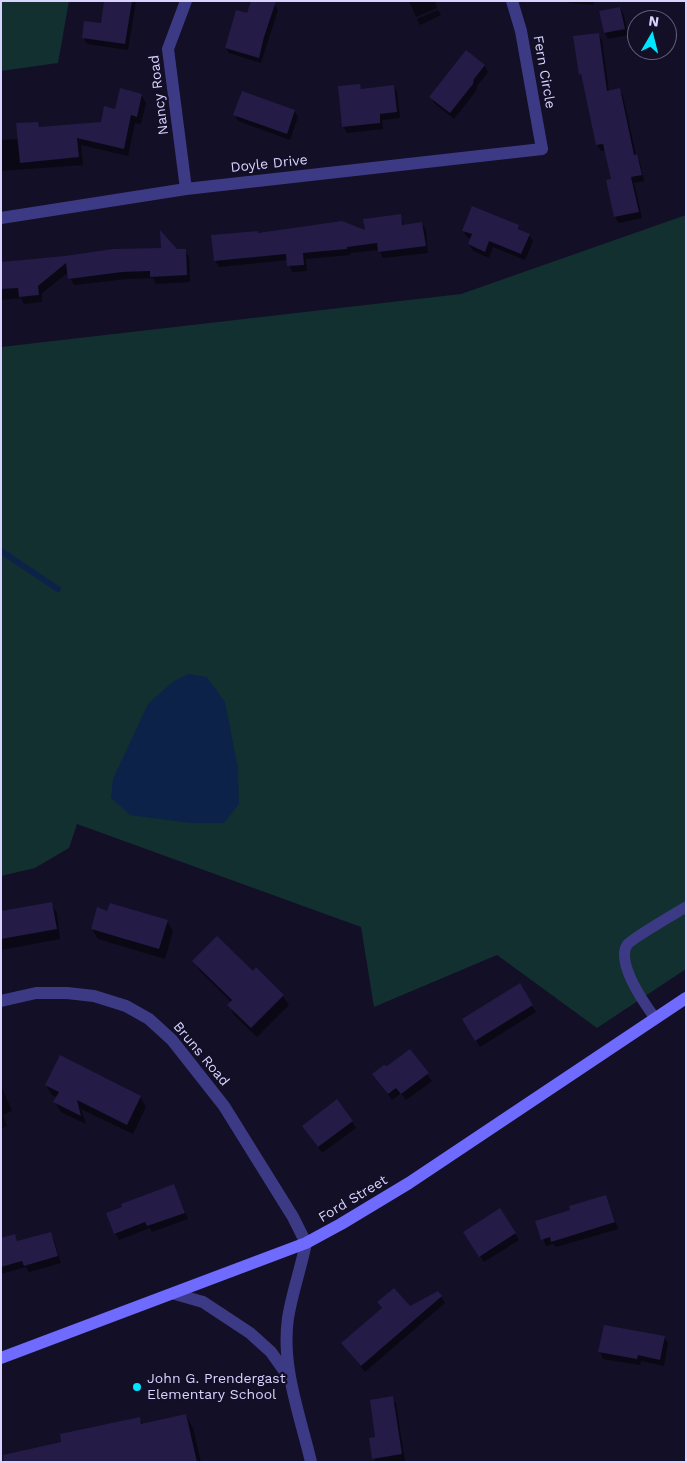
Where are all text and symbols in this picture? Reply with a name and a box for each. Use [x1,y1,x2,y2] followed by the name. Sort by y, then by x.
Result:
[627,10,677,60] north arrow
[648,12,660,30] text: N
[529,34,559,110] street label: Fern Circle
[146,54,172,136] street label: Nancy Road
[230,152,308,176] street label: Doyle Drive
[169,1019,233,1089] street label: Bruns Road
[316,1172,390,1226] street label: Ford Street
[147,1371,286,1404] place label: John G. Prendergast Elementary School
[131,1381,143,1393] marker: John G. Prendergast Elementary School

